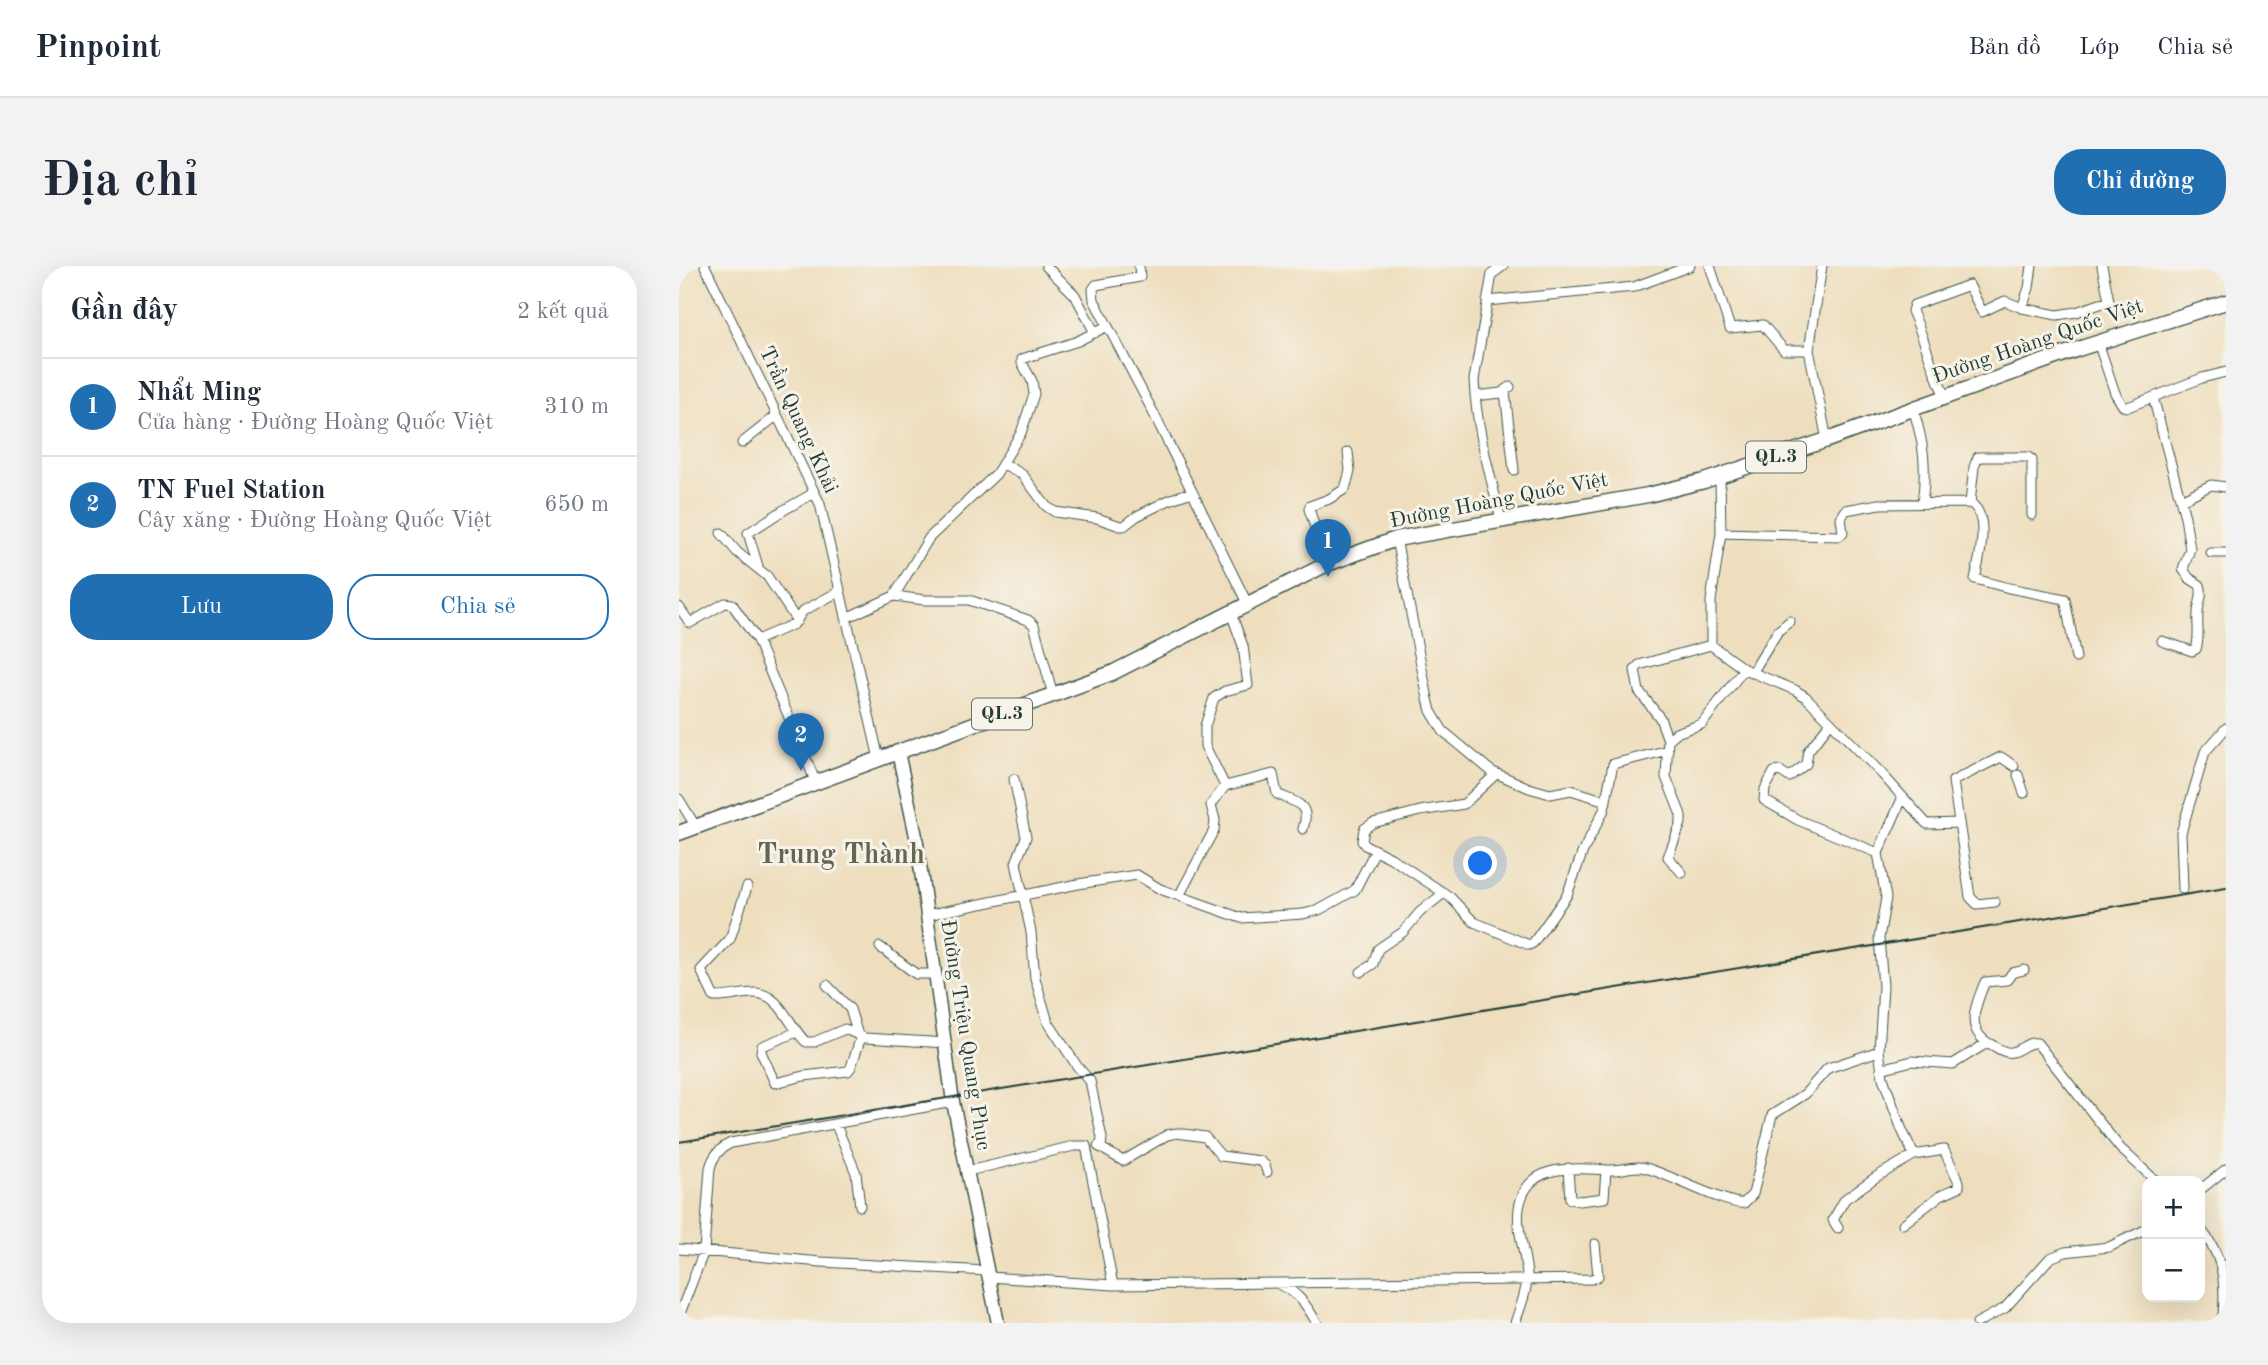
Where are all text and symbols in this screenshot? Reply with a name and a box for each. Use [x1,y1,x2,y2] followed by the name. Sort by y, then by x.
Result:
[35,32,161,65] text: Pinpoint
[1968,36,2041,60] text: Bản đồ
[2079,36,2119,60] text: Lớp
[2157,36,2233,60] text: Chia sẻ
[2054,149,2226,215] button: Chỉ đường
[42,158,199,207] text: Địa chỉ
[1930,295,2146,388] street label: Đường Hoàng Quốc Việt
[70,296,178,326] text: Gần đây
[517,300,609,323] text: 2 kết quả
[755,342,843,497] street label: Trần Quang Khải
[137,380,261,406] text: Nhẩt Ming
[86,395,100,418] text: 1
[544,395,609,418] text: 310 m
[137,411,493,434] text: Cửa hàng · Đường Hoàng Quốc Việt
[1746,442,1806,472] road number: QL.3
[1388,469,1610,532] street label: Đường Hoàng Quốc Việt
[137,478,326,504] text: TN Fuel Station
[86,493,100,516] text: 2
[544,493,609,516] text: 650 m
[137,509,492,532] text: Cây xăng · Đường Hoàng Quốc Việt
[1305,519,1351,577] pin: 1
[70,574,333,640] button: Lưu
[347,574,609,640] button: Chia sẻ
[972,698,1032,729] road number: QL.3
[778,713,824,771] pin: 2
[757,842,925,870] district label: Trung Thành
[1463,846,1497,880] your location
[936,918,994,1152] street label: Đường Triệu Quang Phục
[2142,1176,2205,1302] map controls
[2142,1176,2205,1239] button: +
[2142,1239,2205,1302] button: −

